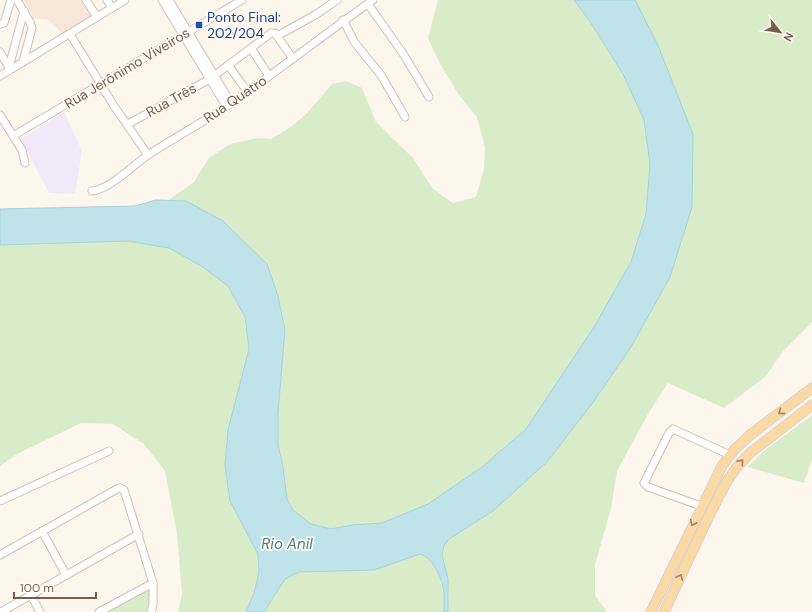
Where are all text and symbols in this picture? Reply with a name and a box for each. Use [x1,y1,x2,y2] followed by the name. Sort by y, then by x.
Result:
[207,8,281,42] place label: Ponto Final: 202/204
[760,12,800,52] north arrow
[194,20,204,30] marker: Ponto Final: 202/204
[61,23,193,113] street label: Rua Jerônimo Viveiros
[781,30,797,44] text: N
[200,71,270,127] street label: Rua Quatro
[143,79,199,121] street label: Rua Três
[778,407,785,414] one-way arrow
[736,459,744,467] one-way arrow
[690,518,698,526] one-way arrow
[261,534,313,554] water label: Rio Anil
[675,573,683,581] one-way arrow
[14,574,96,600] scale bar
[20,580,54,596] text: 100 m

